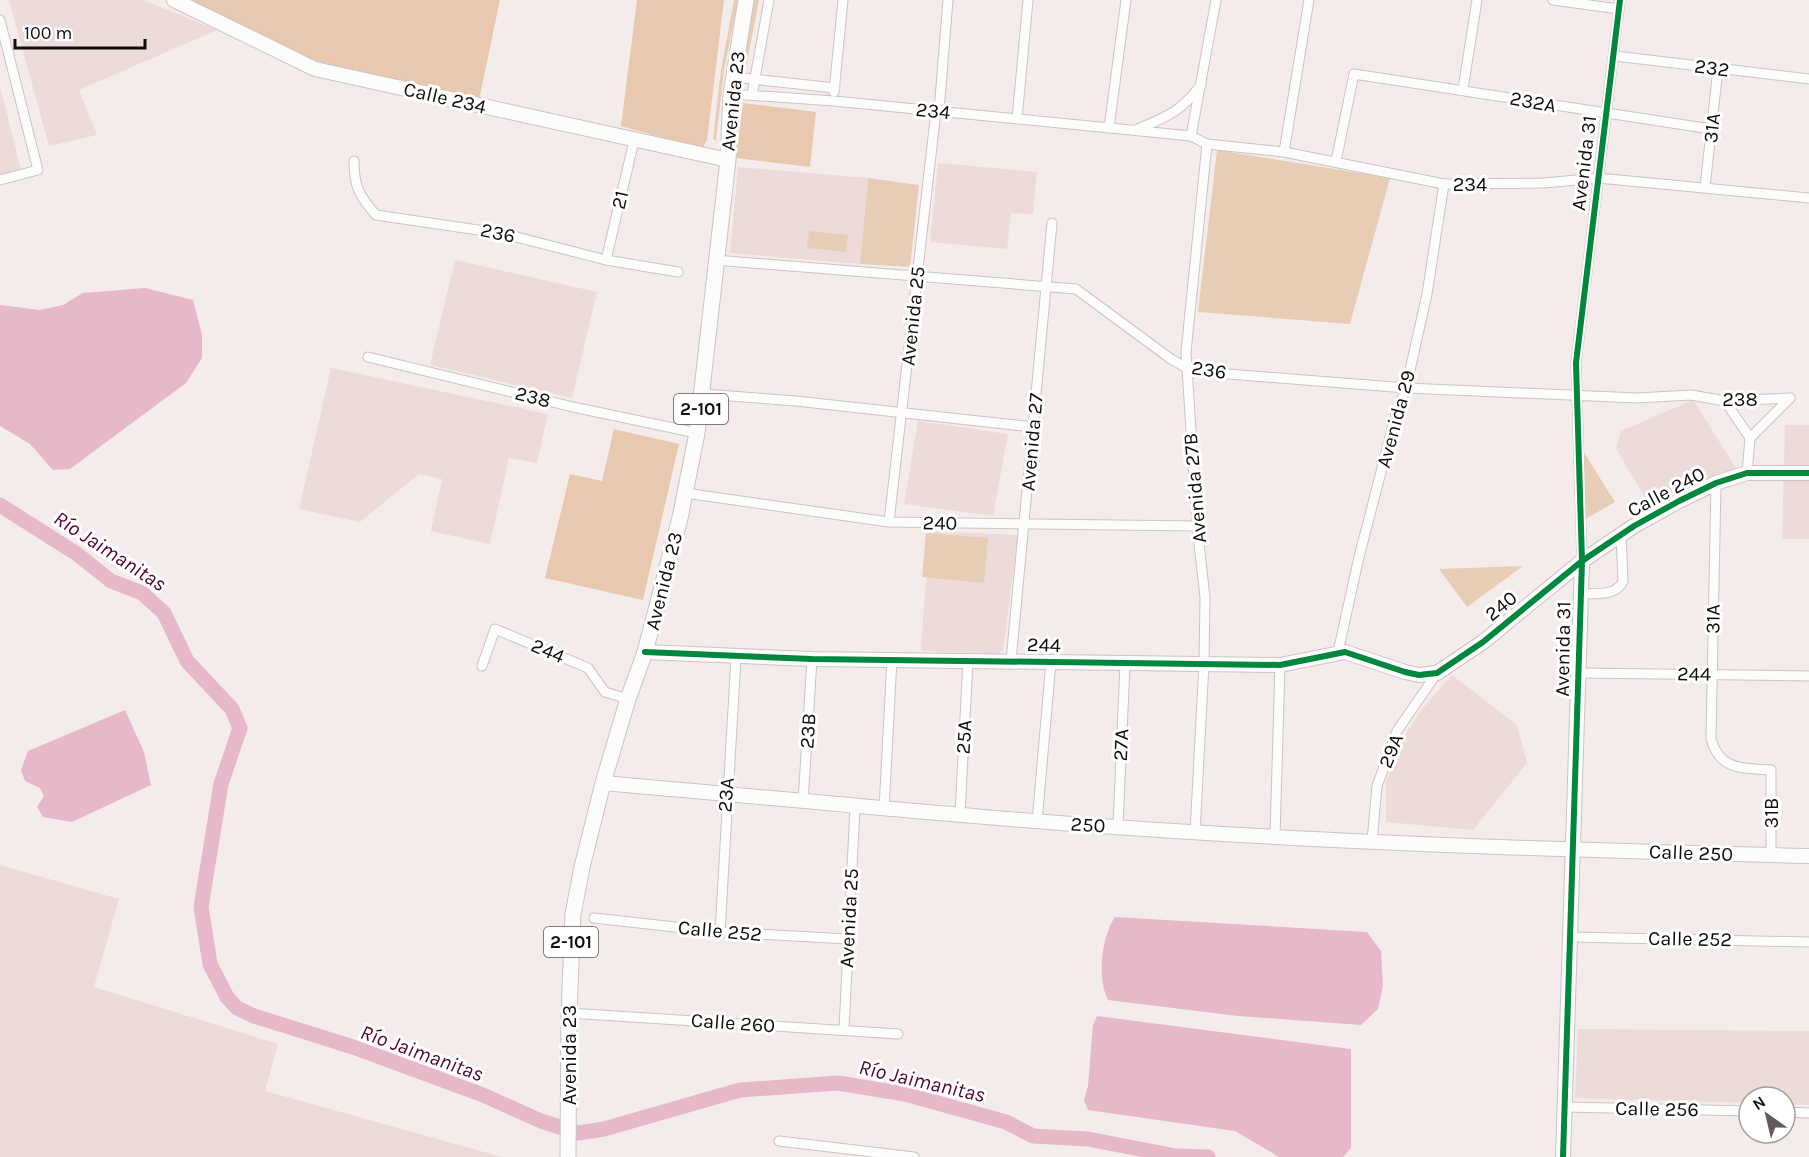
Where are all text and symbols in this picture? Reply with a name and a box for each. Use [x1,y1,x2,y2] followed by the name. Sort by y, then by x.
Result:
[15,12,146,50] scale bar
[24,22,72,44] text: 100 m
[716,50,750,152] street label: Avenida 23
[1693,54,1731,82] street label: 232
[401,77,489,119] street label: Calle 234
[1508,87,1558,117] street label: 232A
[915,98,951,124] street label: 234
[1699,112,1725,144] street label: 31A
[1567,114,1601,212] street label: Avenida 31
[1453,173,1487,196] street label: 234
[607,189,633,211] street label: 21
[479,218,517,248] street label: 236
[896,265,930,367] street label: Avenida 25
[1190,356,1228,384] street label: 236
[1372,368,1420,470] street label: Avenida 29
[513,382,553,412] street label: 238
[1722,388,1758,411] street label: 238
[1016,392,1048,492] street label: Avenida 27
[674,394,728,424] road number: 2-101
[1179,432,1211,544] street label: Avenida 27B
[1623,462,1709,522] street label: Calle 240
[49,506,171,596] water label: Río Jaimanitas
[922,511,958,535] street label: 240
[641,529,687,633] street label: Avenida 23
[1480,586,1522,626] street label: 240
[1551,601,1575,697] street label: Avenida 31
[1701,604,1725,634] street label: 31A
[1027,633,1061,657] street label: 244
[528,634,568,668] street label: 244
[1677,662,1711,686] street label: 244
[795,712,821,750] street label: 23B
[952,719,976,755] street label: 25A
[1109,728,1133,762] street label: 27A
[1374,731,1408,771] street label: 29A
[713,777,739,813] street label: 23A
[1760,798,1783,828] street label: 31B
[1070,813,1106,837] street label: 250
[1648,840,1734,866] street label: Calle 250
[835,868,863,968] street label: Avenida 25
[677,916,763,946] street label: Calle 252
[544,927,598,957] road number: 2-101
[1648,927,1732,951] street label: Calle 252
[558,1005,581,1105] street label: Avenida 23
[690,1009,776,1037] street label: Calle 260
[357,1020,487,1086] water label: Río Jaimanitas
[857,1055,988,1107] water label: Río Jaimanitas
[1737,1085,1797,1145] north arrow
[1749,1092,1769,1114] text: N
[1615,1097,1699,1121] street label: Calle 256

